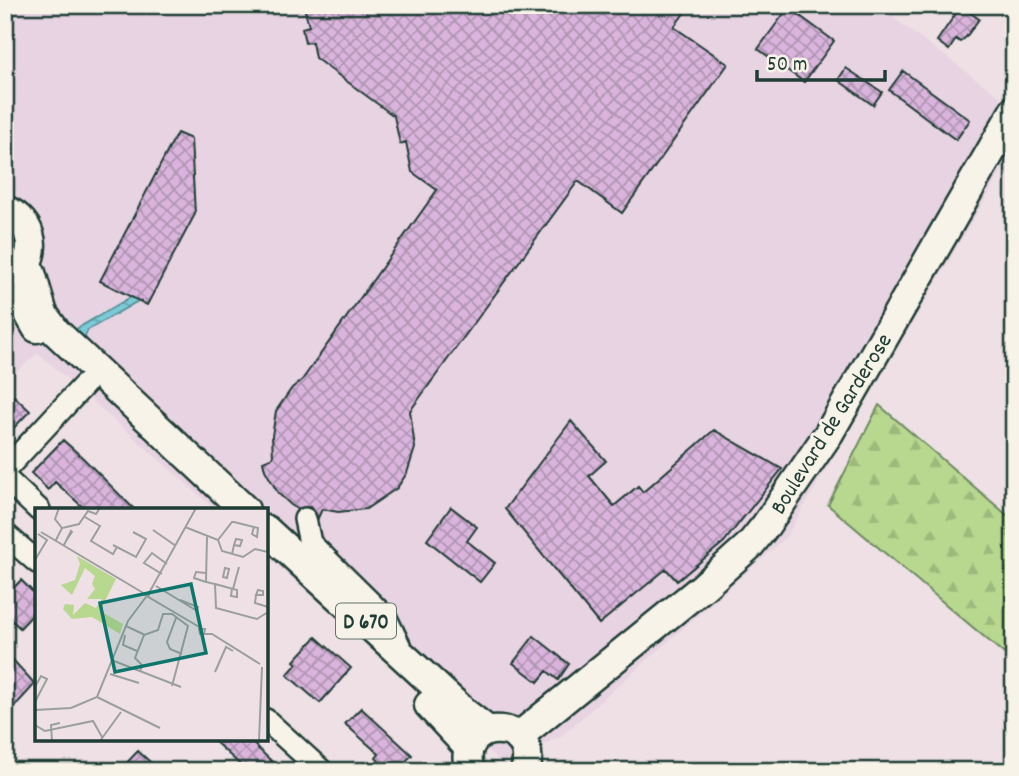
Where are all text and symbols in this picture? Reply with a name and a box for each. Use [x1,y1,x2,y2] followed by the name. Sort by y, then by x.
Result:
[757,38,884,82] scale bar
[767,51,807,81] text: 50 m
[764,328,902,522] street label: Boulevard de Garderose
[35,508,268,741] inset map
[336,604,396,638] road number: D 670

